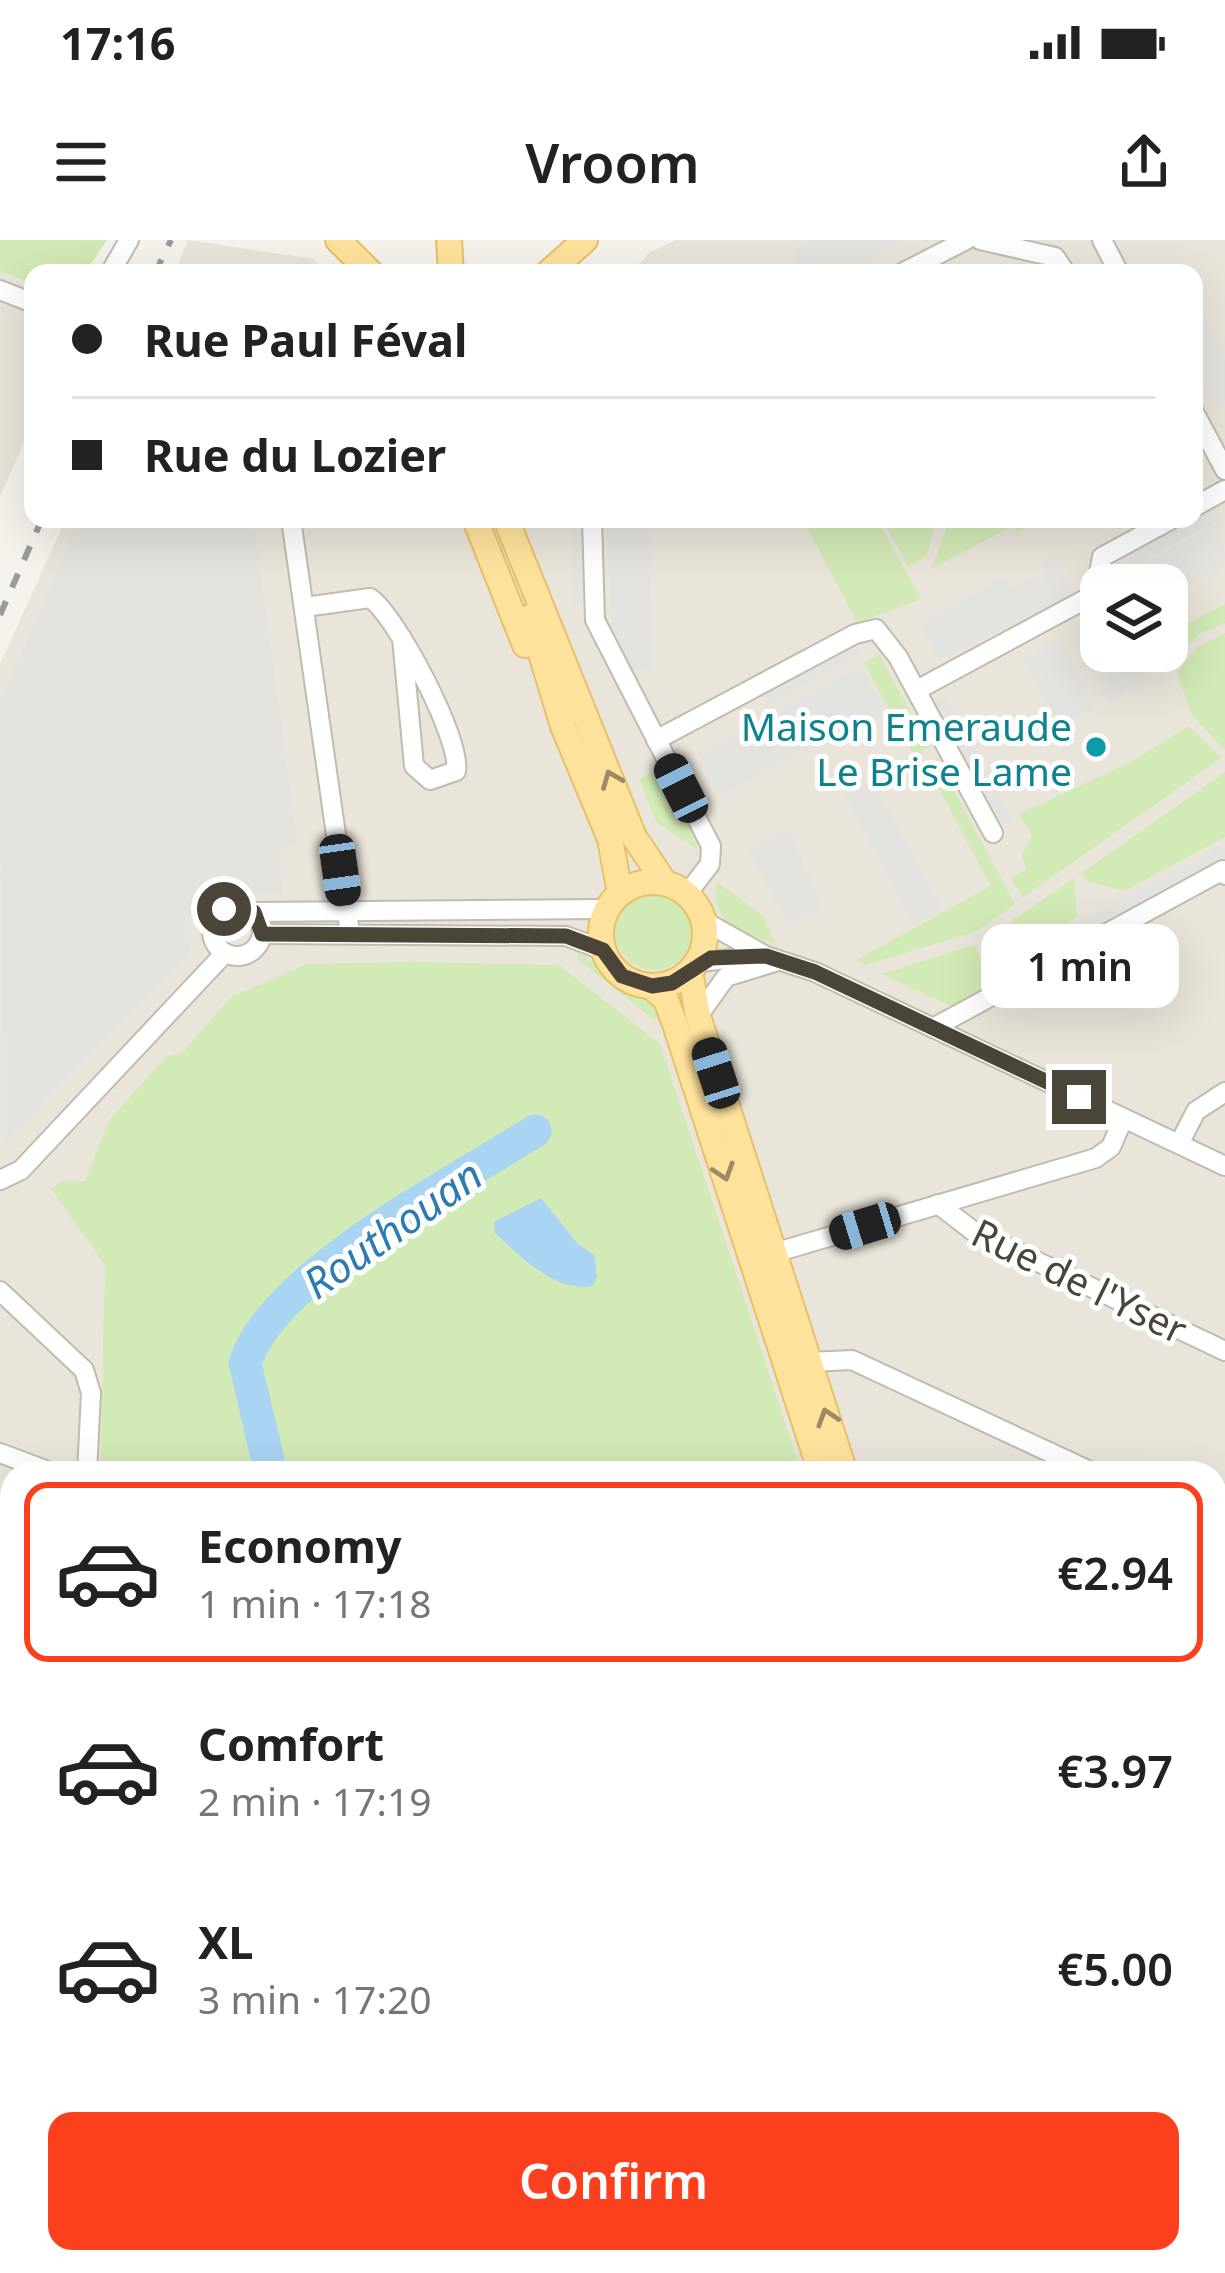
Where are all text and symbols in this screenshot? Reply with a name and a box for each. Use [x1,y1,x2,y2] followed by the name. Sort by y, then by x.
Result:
[60,12,176,73] text: 17:16
[525,125,700,199] text: Vroom
[48,129,114,195] icon: menu
[1111,129,1177,195] icon: share
[144,309,467,370] text: Rue Paul Féval
[144,424,446,485] text: Rue du Lozier
[1080,564,1188,672] map controls
[1080,564,1188,672] button: layers
[741,699,1072,797] place label: Maison Emeraude Le Brise Lame
[1083,734,1109,760] marker: Maison Emeraude Le Brise Lame
[649,748,713,828] car
[601,770,626,791] one-way arrow
[317,832,363,908] car
[197,882,251,936] route start
[980,923,1178,1007] callout: 1 min
[1027,939,1133,992] text: 1 min
[688,1033,744,1113] car
[1052,1070,1106,1124] route end
[291,1145,493,1311] water label: Routhouan
[709,1161,734,1182] one-way arrow
[825,1198,905,1254] car
[964,1205,1196,1355] street label: Rue de l'Yser
[816,1407,841,1428] one-way arrow
[198,1515,402,1576] text: Economy
[54,1518,162,1626] icon: car
[1058,1542,1173,1603] text: €2.94
[198,1576,432,1629] text: 1 min · 17:18
[198,1713,384,1774] text: Comfort
[54,1716,162,1824] icon: car
[1058,1740,1173,1801] text: €3.97
[198,1774,432,1827] text: 2 min · 17:19
[198,1911,253,1972] text: XL
[54,1914,162,2022] icon: car
[1058,1938,1173,1999] text: €5.00
[198,1972,432,2025] text: 3 min · 17:20
[48,2112,1179,2250] button: Confirm

